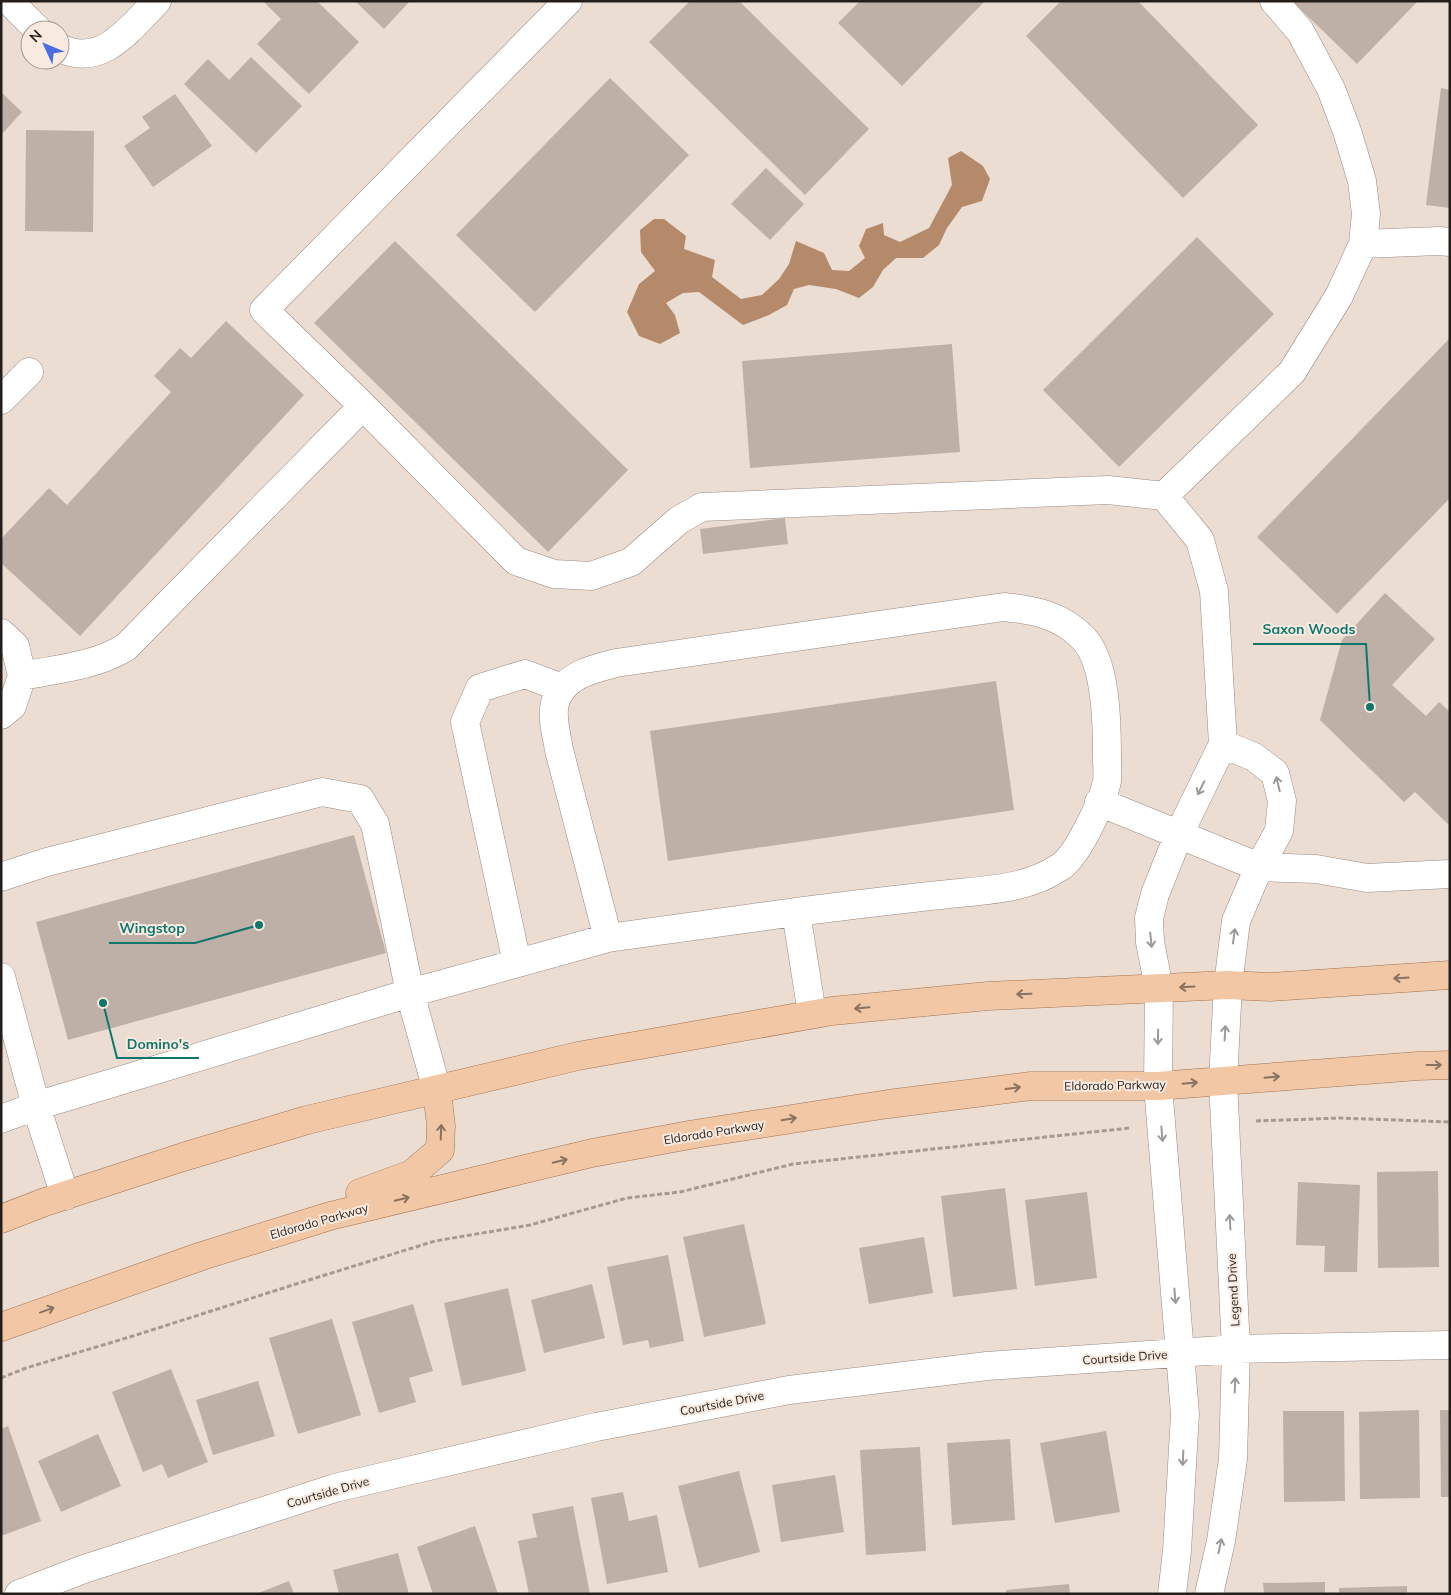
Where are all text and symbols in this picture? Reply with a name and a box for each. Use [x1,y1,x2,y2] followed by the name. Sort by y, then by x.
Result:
[20,20,70,70] north arrow
[26,26,46,46] text: N
[1253,615,1366,644] callout: Saxon Woods
[1263,620,1355,638] text: Saxon Woods
[1273,777,1282,793] one-way arrow
[1196,780,1206,795] one-way arrow
[109,914,195,943] callout: Wingstop
[119,919,185,937] text: Wingstop
[1229,929,1239,945] one-way arrow
[1146,932,1156,948] one-way arrow
[1393,973,1409,983] one-way arrow
[1179,982,1195,991] one-way arrow
[1017,989,1033,999] one-way arrow
[855,1003,871,1012] one-way arrow
[1221,1025,1230,1041] one-way arrow
[117,1029,199,1058] callout: Domino's
[1154,1029,1163,1045] one-way arrow
[127,1035,189,1053] text: Domino's
[1426,1061,1442,1070] one-way arrow
[1264,1073,1280,1082] one-way arrow
[1064,1077,1167,1093] street label: Eldorado Parkway
[1182,1078,1198,1088] one-way arrow
[1004,1083,1020,1093] one-way arrow
[780,1114,796,1124] one-way arrow
[663,1117,766,1147] street label: Eldorado Parkway
[436,1124,445,1140] one-way arrow
[1157,1126,1166,1142] one-way arrow
[552,1156,568,1165] one-way arrow
[394,1194,410,1203] one-way arrow
[268,1200,370,1242] street label: Eldorado Parkway
[1226,1215,1235,1231] one-way arrow
[1224,1253,1242,1327] street label: Legend Drive
[1170,1288,1179,1304] one-way arrow
[39,1305,54,1314] one-way arrow
[1082,1347,1168,1367] street label: Courtside Drive
[1230,1377,1240,1393] one-way arrow
[679,1388,765,1418] street label: Courtside Drive
[1178,1450,1187,1466] one-way arrow
[285,1473,371,1511] street label: Courtside Drive
[1216,1539,1225,1555] one-way arrow

